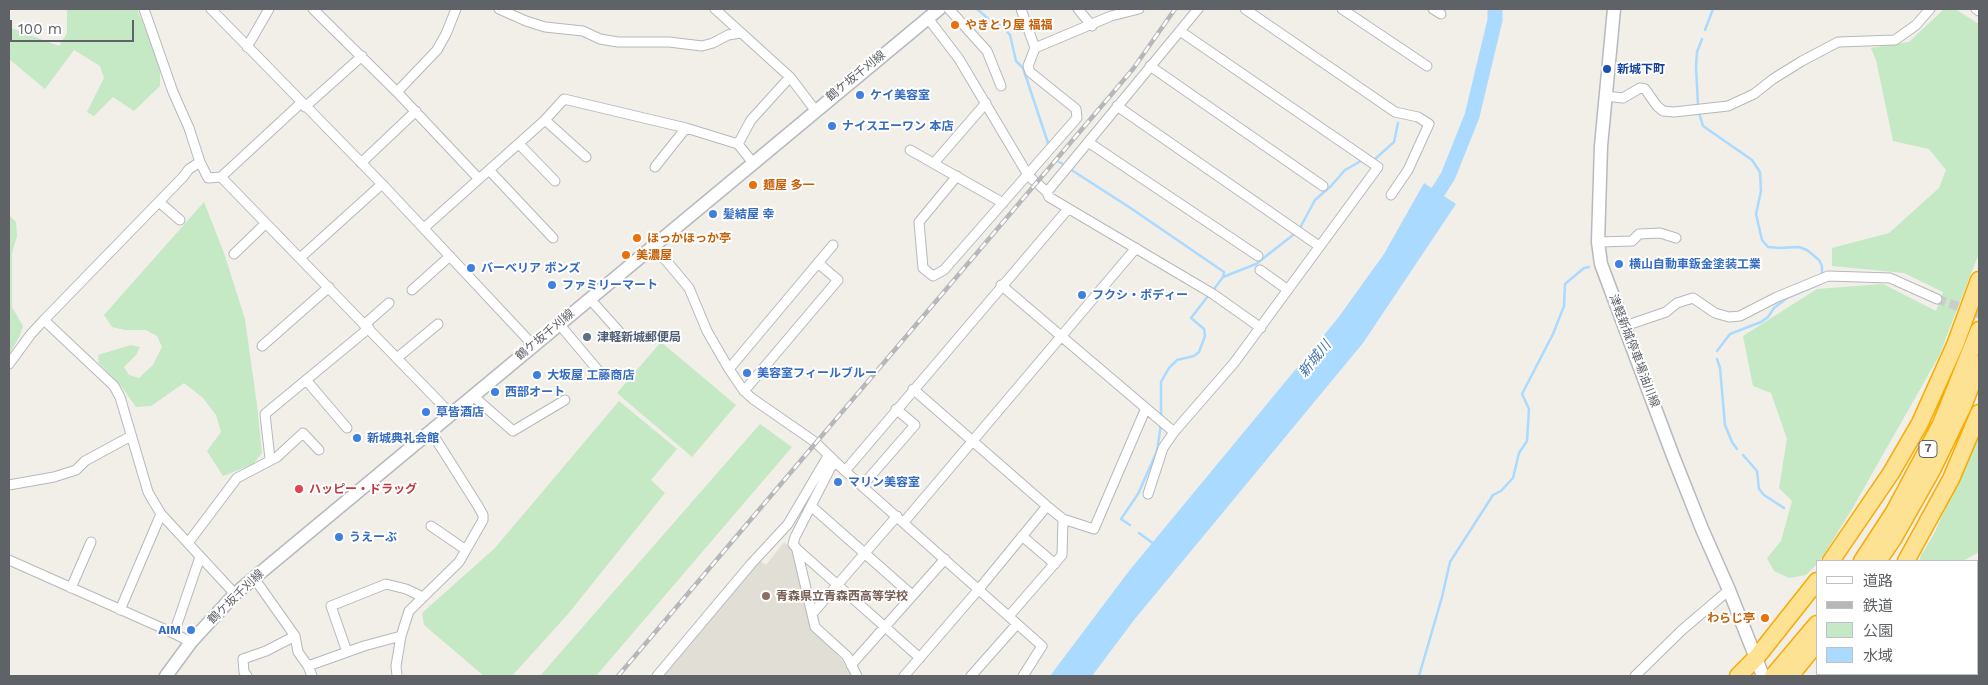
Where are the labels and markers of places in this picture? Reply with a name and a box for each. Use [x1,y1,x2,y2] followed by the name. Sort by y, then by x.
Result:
[965,18,1052,32] place label: やきとり屋 福福
[949,19,961,31] marker: やきとり屋 福福
[1617,62,1665,76] place label: 新城下町
[1601,63,1613,75] marker: 新城下町
[870,88,930,102] place label: ケイ美容室
[854,89,866,101] marker: ケイ美容室
[842,119,953,133] place label: ナイスエーワン 本店
[826,120,838,132] marker: ナイスエーワン 本店
[763,178,814,192] place label: 麺屋 多一
[747,179,759,191] marker: 麺屋 多一
[723,207,774,221] place label: 髪結屋 幸
[707,208,719,220] marker: 髪結屋 幸
[647,231,731,245] place label: ほっかほっか亭
[631,232,643,244] marker: ほっかほっか亭
[636,248,672,262] place label: 美濃屋
[620,249,632,261] marker: 美濃屋
[1629,257,1761,271] place label: 横山自動車鈑金塗装工業
[1613,258,1625,270] marker: 横山自動車鈑金塗装工業
[481,261,580,275] place label: バーべリア ボンズ
[465,262,477,274] marker: バーべリア ボンズ
[562,278,658,292] place label: ファミリーマート
[546,279,558,291] marker: ファミリーマート
[1092,288,1188,302] place label: フクシ・ボディー
[1076,289,1088,301] marker: フクシ・ボディー
[597,330,681,344] place label: 津軽新城郵便局
[581,331,593,343] marker: 津軽新城郵便局
[757,366,877,380] place label: 美容室フィールブルー
[741,367,753,379] marker: 美容室フィールブルー
[547,368,634,382] place label: 大坂屋 工藤商店
[531,369,543,381] marker: 大坂屋 工藤商店
[505,385,565,399] place label: 西部オート
[489,386,501,398] marker: 西部オート
[436,405,484,419] place label: 草皆酒店
[420,406,432,418] marker: 草皆酒店
[367,431,439,445] place label: 新城典礼会館
[351,432,363,444] marker: 新城典礼会館
[848,475,920,489] place label: マリン美容室
[832,476,844,488] marker: マリン美容室
[309,482,417,496] place label: ハッピー・ドラッグ
[293,483,305,495] marker: ハッピー・ドラッグ
[349,530,397,544] place label: うえーぶ
[333,531,345,543] marker: うえーぶ
[776,589,908,603] place label: 青森県立青森西高等学校
[760,590,772,602] marker: 青森県立青森西高等学校
[1707,611,1755,625] place label: わらじ亭
[1759,612,1771,624] marker: わらじ亭
[158,623,181,637] place label: AIM
[185,624,197,636] marker: AIM

